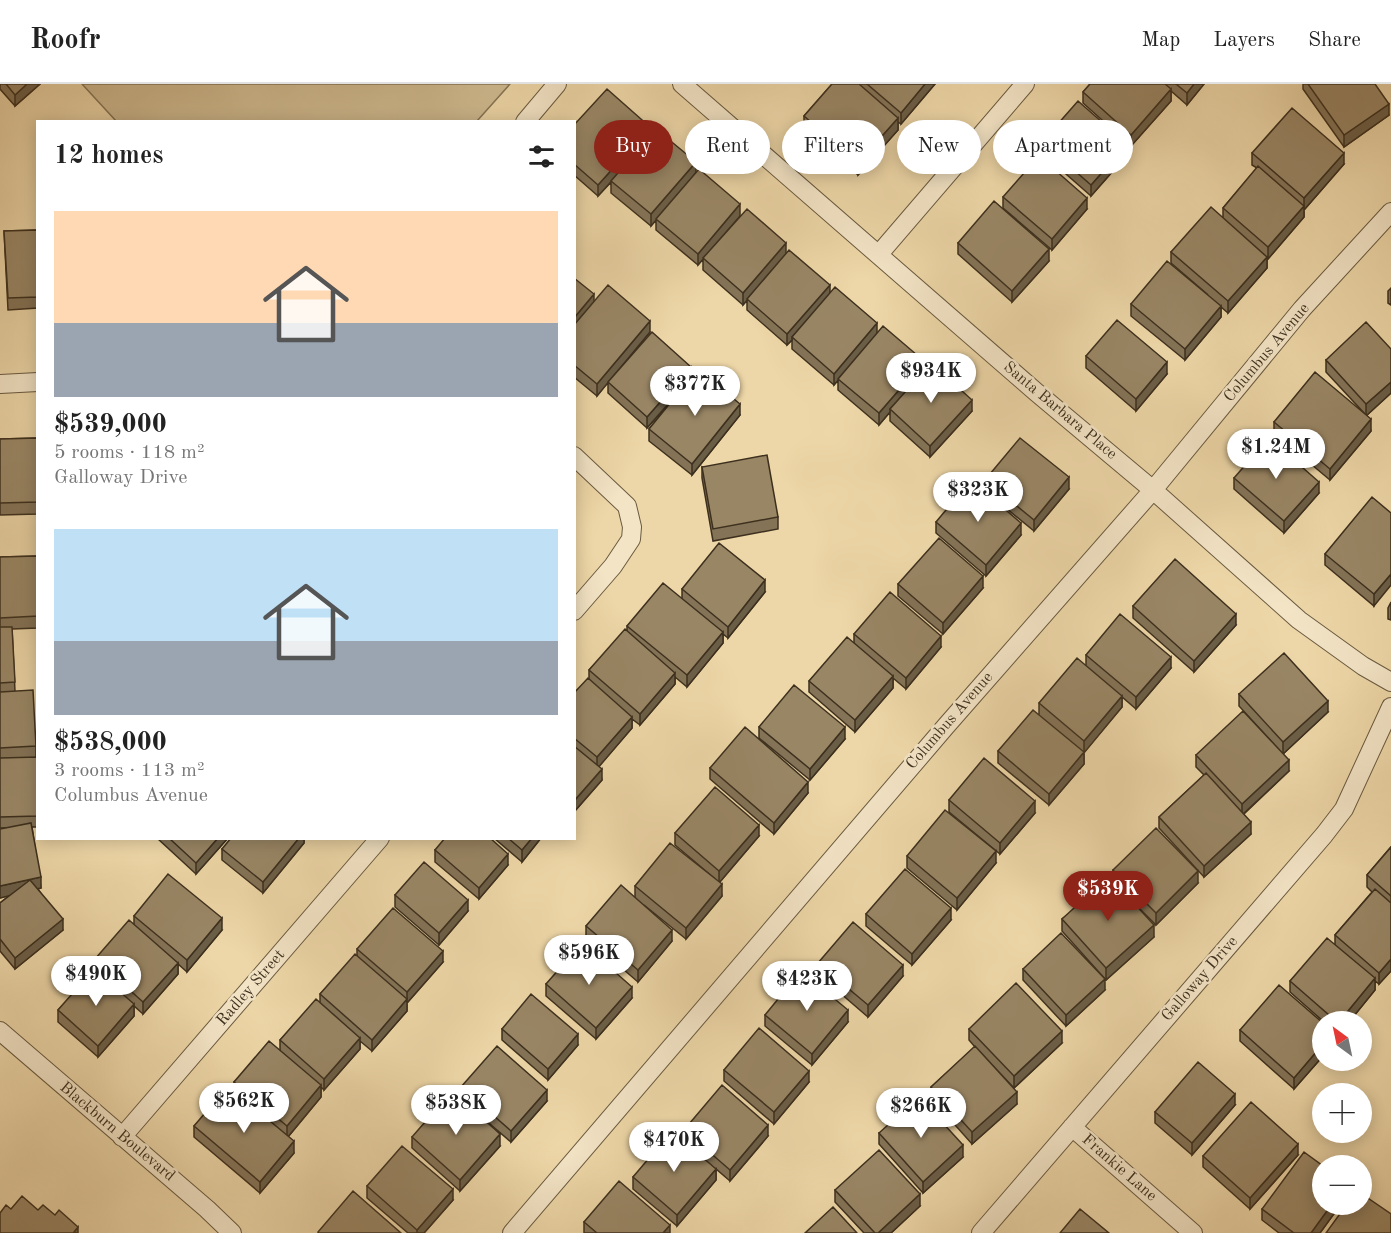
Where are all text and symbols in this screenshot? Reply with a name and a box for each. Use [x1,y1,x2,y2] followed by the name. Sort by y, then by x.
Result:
[30,27,101,55] text: Roofr
[1141,30,1180,51] text: Map
[1213,30,1275,51] text: Layers
[1308,30,1361,51] text: Share
[594,120,673,174] chip: Buy
[685,120,770,174] chip: Rent
[782,120,885,174] chip: Filters
[897,120,981,174] chip: New
[993,120,1133,174] chip: Apartment
[525,140,558,173] icon: filters
[54,143,163,169] text: 12 homes
[252,250,360,358] icon: home
[1221,301,1313,405] street label: Columbus Avenue
[889,353,973,404] pin: $934K
[1000,359,1120,463] street label: Santa Barbara Place
[900,362,962,382] text: $934K
[653,366,737,417] pin: $377K
[664,375,726,395] text: $377K
[54,412,167,438] text: $539,000
[1227,429,1325,480] pin: $1.24M
[1241,438,1311,458] text: $1.24M
[54,443,204,463] text: 5 rooms · 118 m²
[54,468,187,488] text: Galloway Drive
[936,472,1020,523] pin: $323K
[947,481,1009,501] text: $323K
[252,568,360,676] icon: home
[904,669,996,773] street label: Columbus Avenue
[54,730,167,756] text: $538,000
[54,761,204,781] text: 3 rooms · 113 m²
[54,786,208,806] text: Columbus Avenue
[1066,871,1150,922] pin: $539K
[1077,880,1139,900] text: $539K
[1159,933,1241,1025] street label: Galloway Drive
[547,935,631,986] pin: $596K
[558,944,620,964] text: $596K
[214,947,288,1029] street label: Radley Street
[54,956,138,1007] pin: $490K
[765,961,849,1012] pin: $423K
[65,965,127,985] text: $490K
[776,970,838,990] text: $423K
[1312,1011,1372,1071] north arrow
[1312,1011,1372,1215] map controls
[56,1079,178,1185] street label: Blackburn Boulevard
[202,1083,286,1134] pin: $562K
[1312,1083,1372,1143] button: +
[414,1085,498,1136] pin: $538K
[879,1088,963,1139] pin: $266K
[213,1092,275,1112] text: $562K
[425,1094,487,1114] text: $538K
[890,1097,952,1117] text: $266K
[632,1122,716,1173] pin: $470K
[643,1131,705,1151] text: $470K
[1079,1131,1159,1205] street label: Frankie Lane
[1312,1155,1372,1215] button: −

